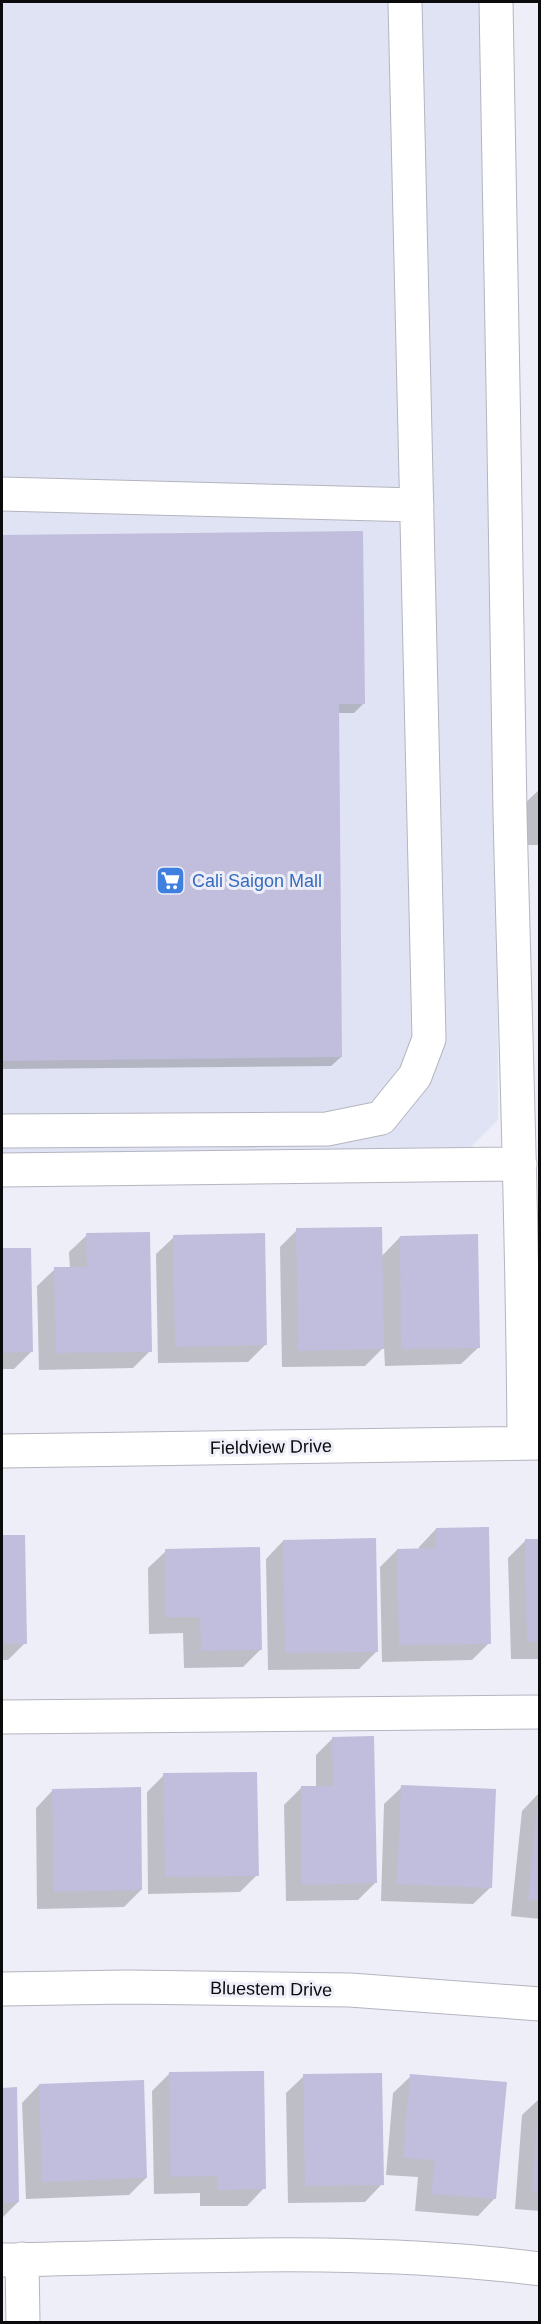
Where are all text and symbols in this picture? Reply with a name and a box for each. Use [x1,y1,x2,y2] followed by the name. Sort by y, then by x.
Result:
[155,865,187,897] supermarket icon: Cali Saigon Mall
[192,871,322,891] place label: Cali Saigon Mall
[210,1436,332,1458] street label: Fieldview Drive
[210,1978,332,2000] street label: Bluestem Drive

